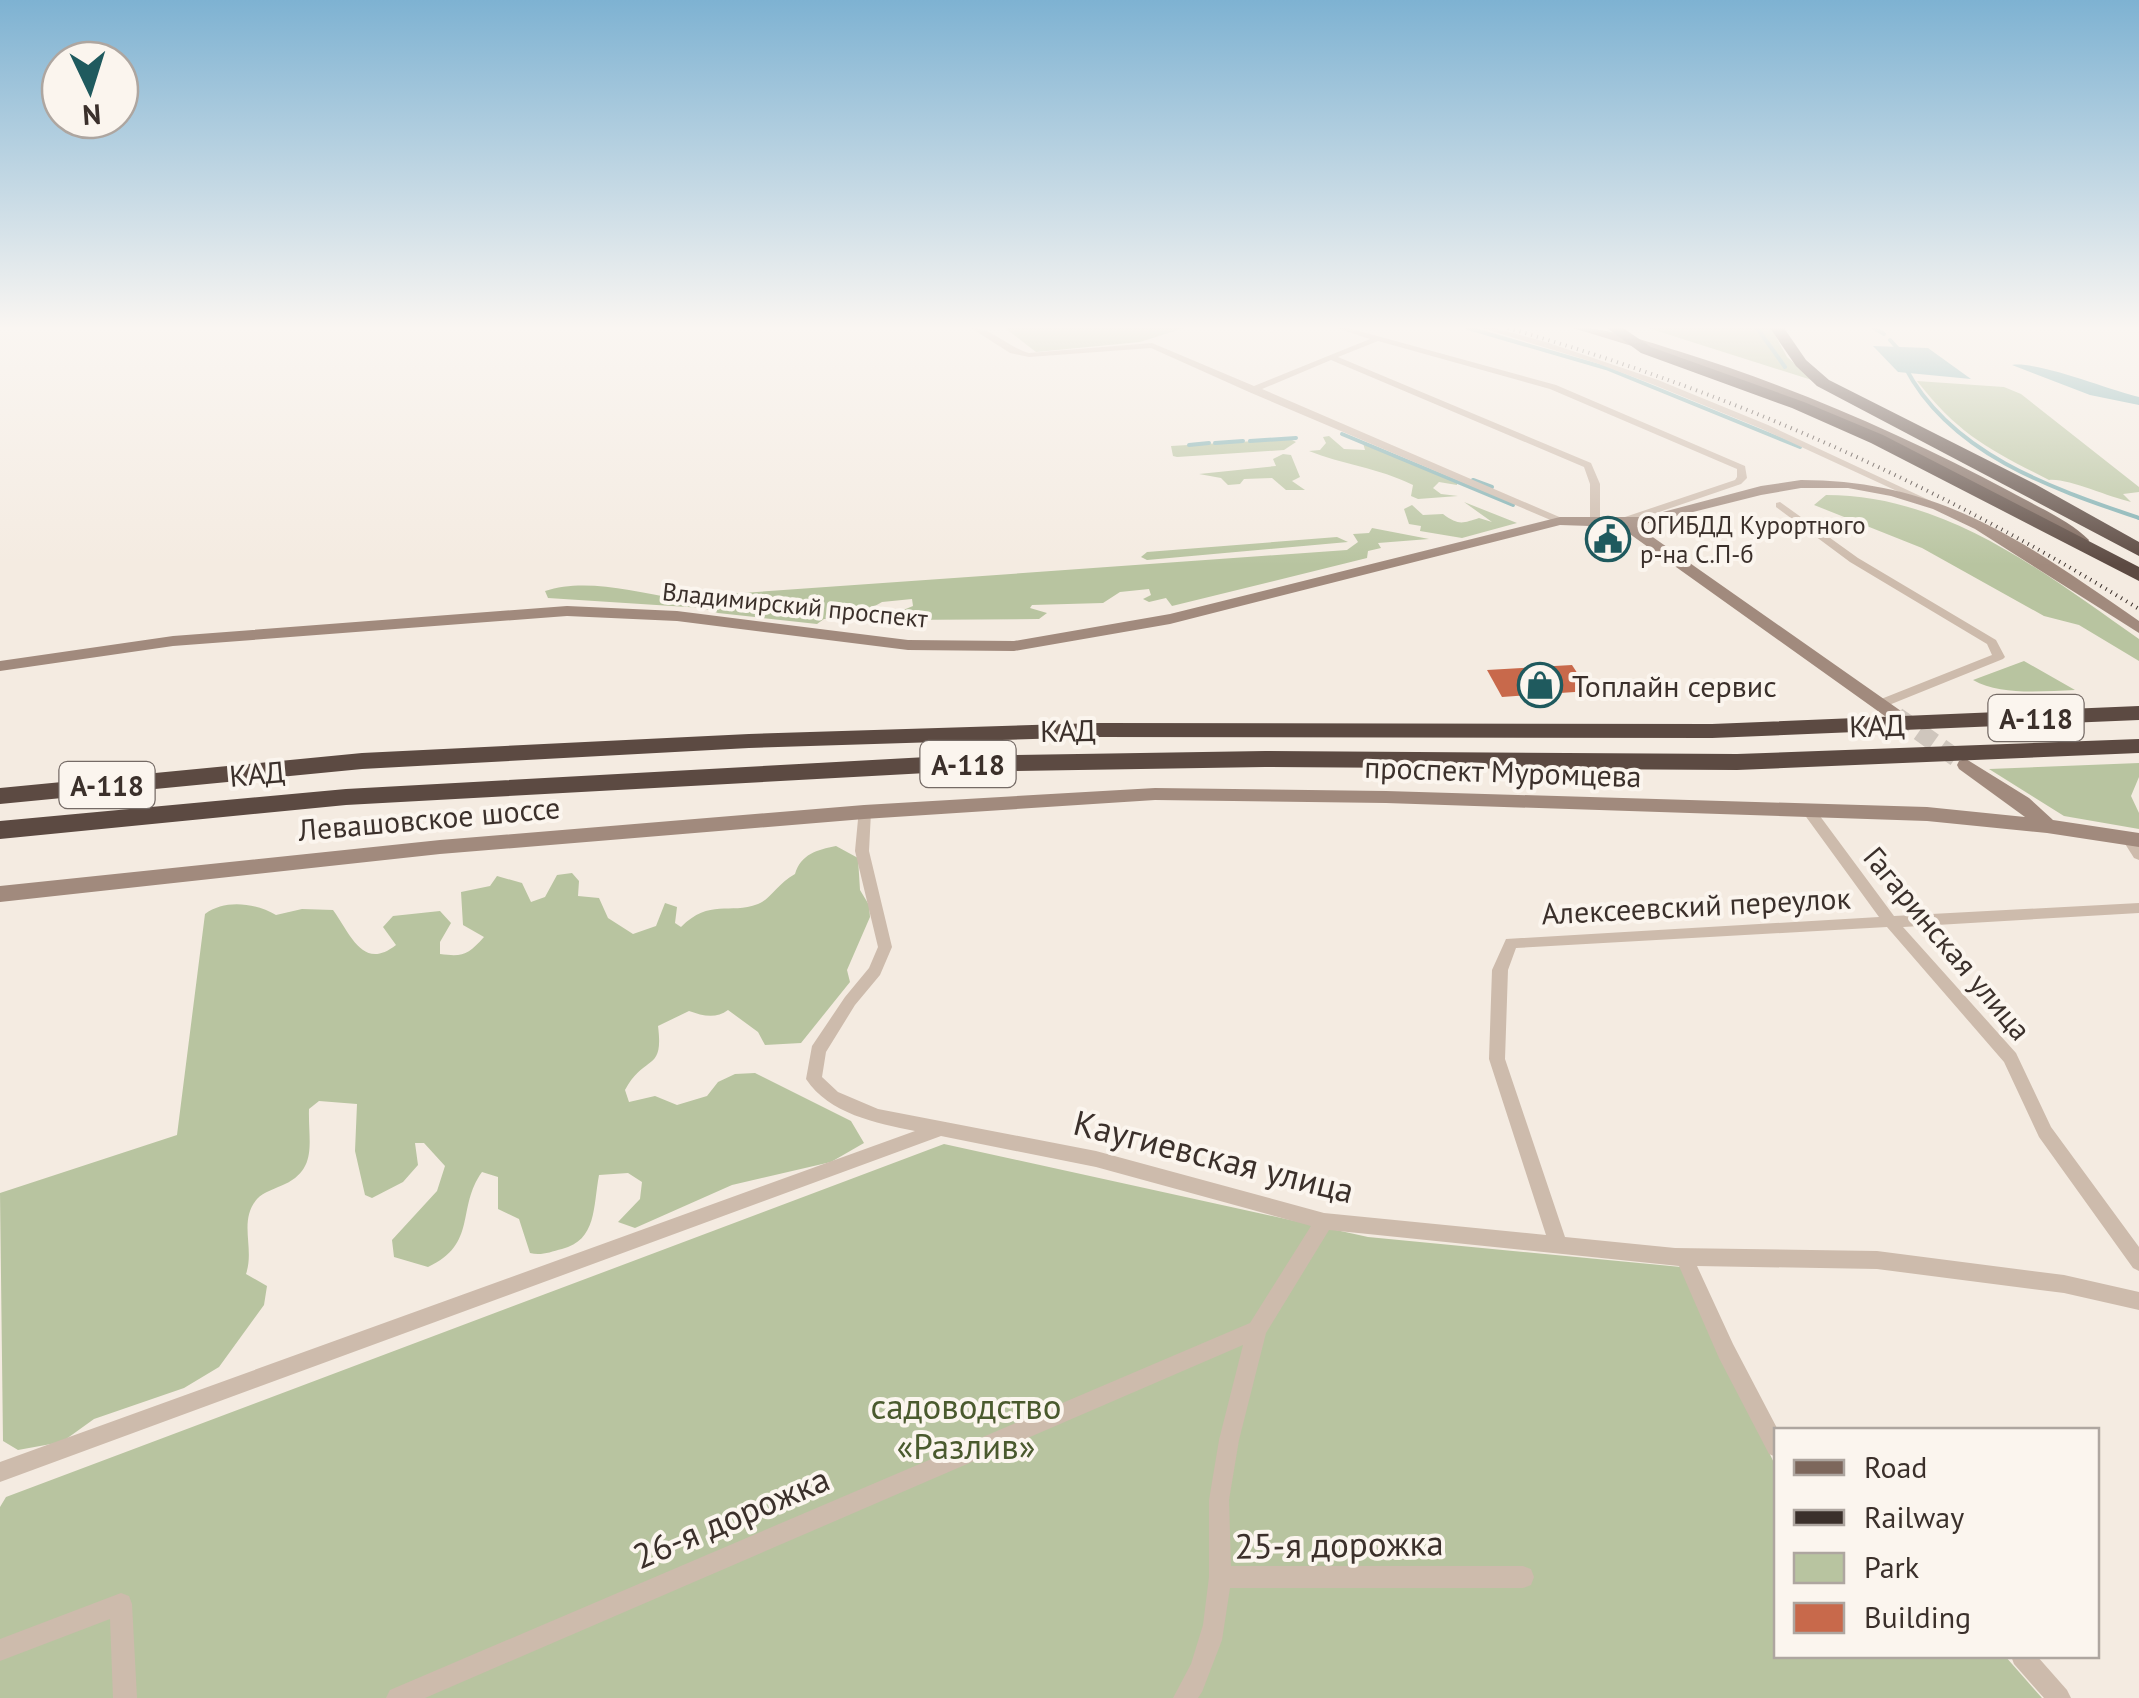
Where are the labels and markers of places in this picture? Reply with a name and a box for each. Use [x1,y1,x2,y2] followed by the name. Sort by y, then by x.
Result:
[1640,509,1866,570] place label: ОГИБДД Курортного р-на С.П-б
[1585,516,1631,562] public building icon: ОГИБДД Курортного р-на С.П-б
[1517,662,1563,708] shop icon: Топлайн сервис
[1572,666,1777,705] place label: Топлайн сервис

